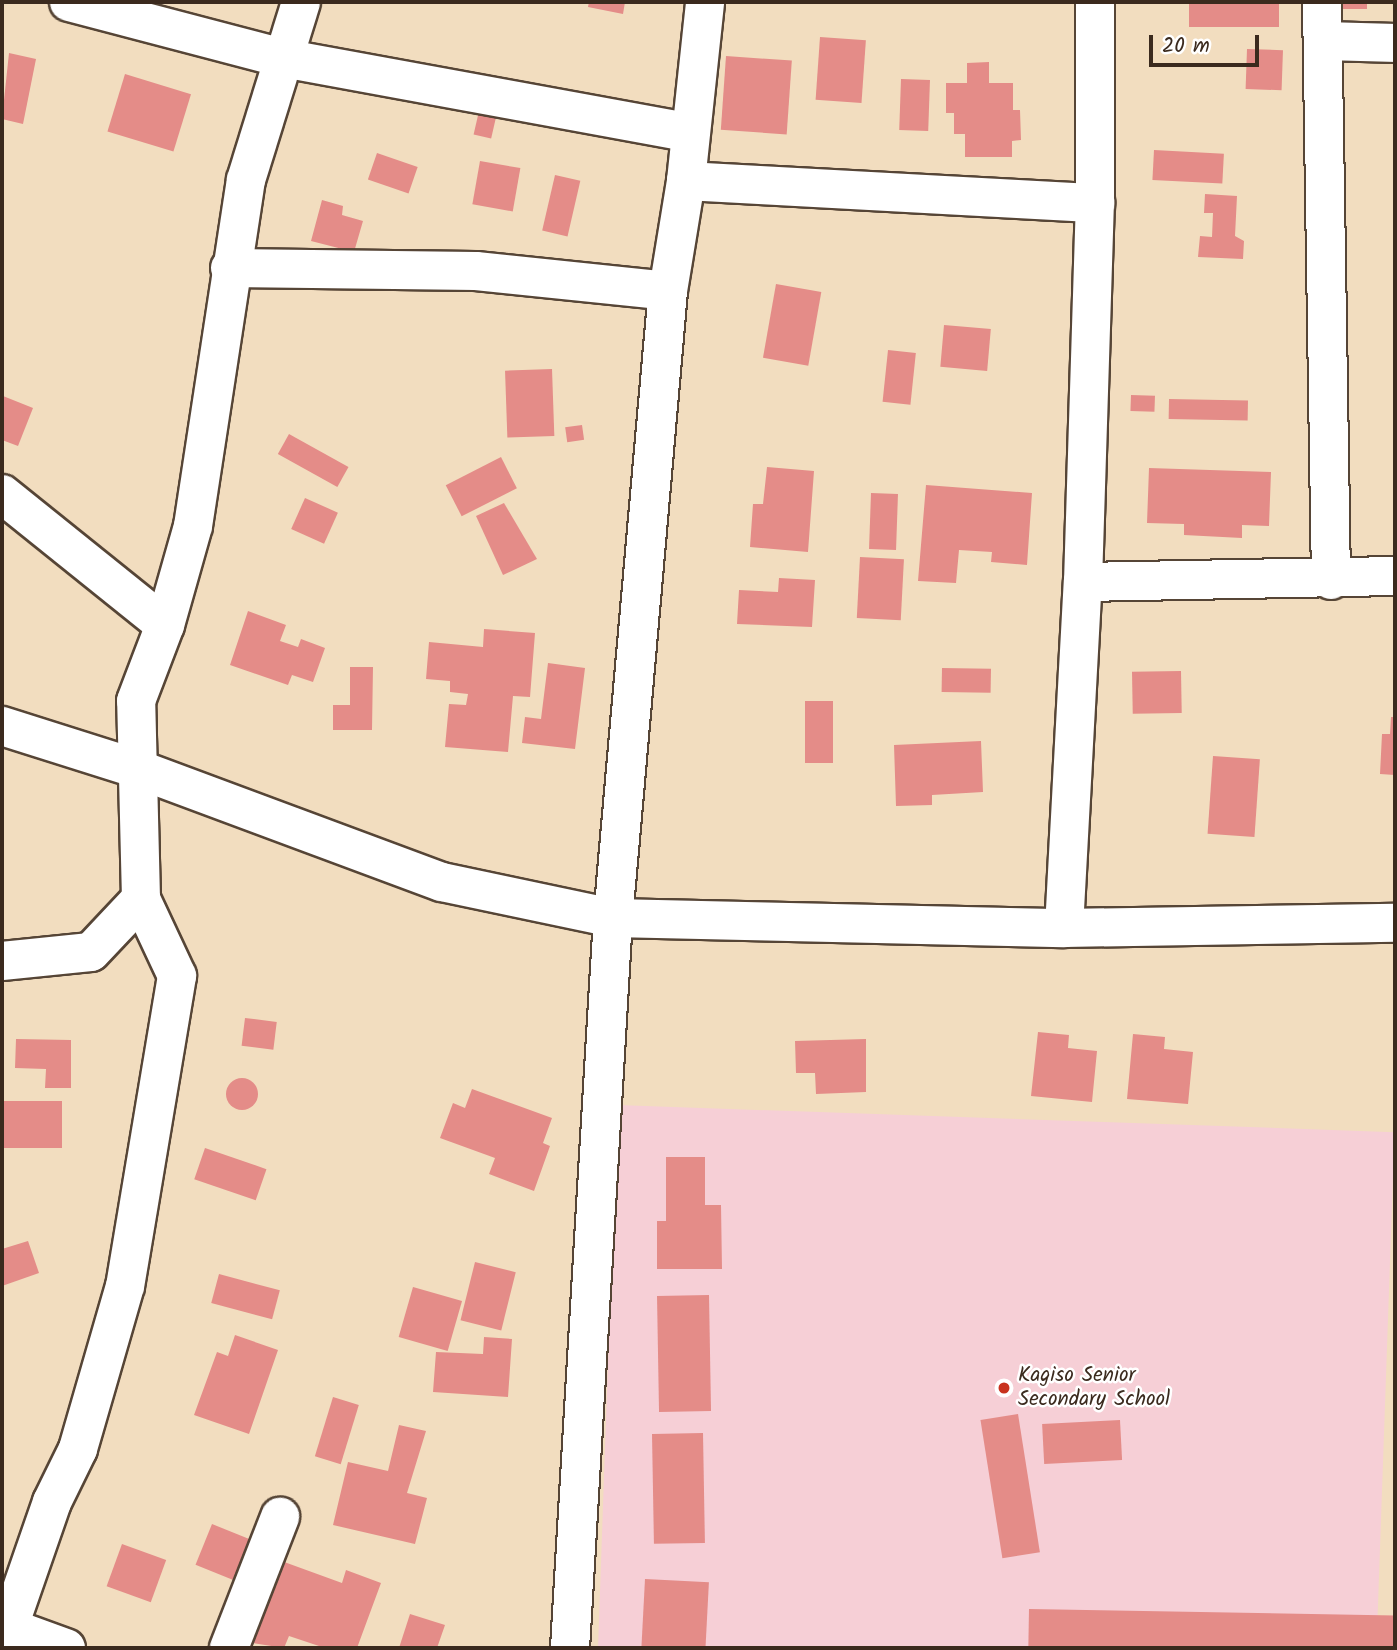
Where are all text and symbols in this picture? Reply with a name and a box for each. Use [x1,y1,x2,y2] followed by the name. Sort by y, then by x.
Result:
[1152,21,1262,65] scale bar
[1162,30,1210,63] text: 20 m
[1018,1363,1170,1413] place label: Kagiso Senior Secondary School
[996,1380,1012,1396] marker: Kagiso Senior Secondary School

